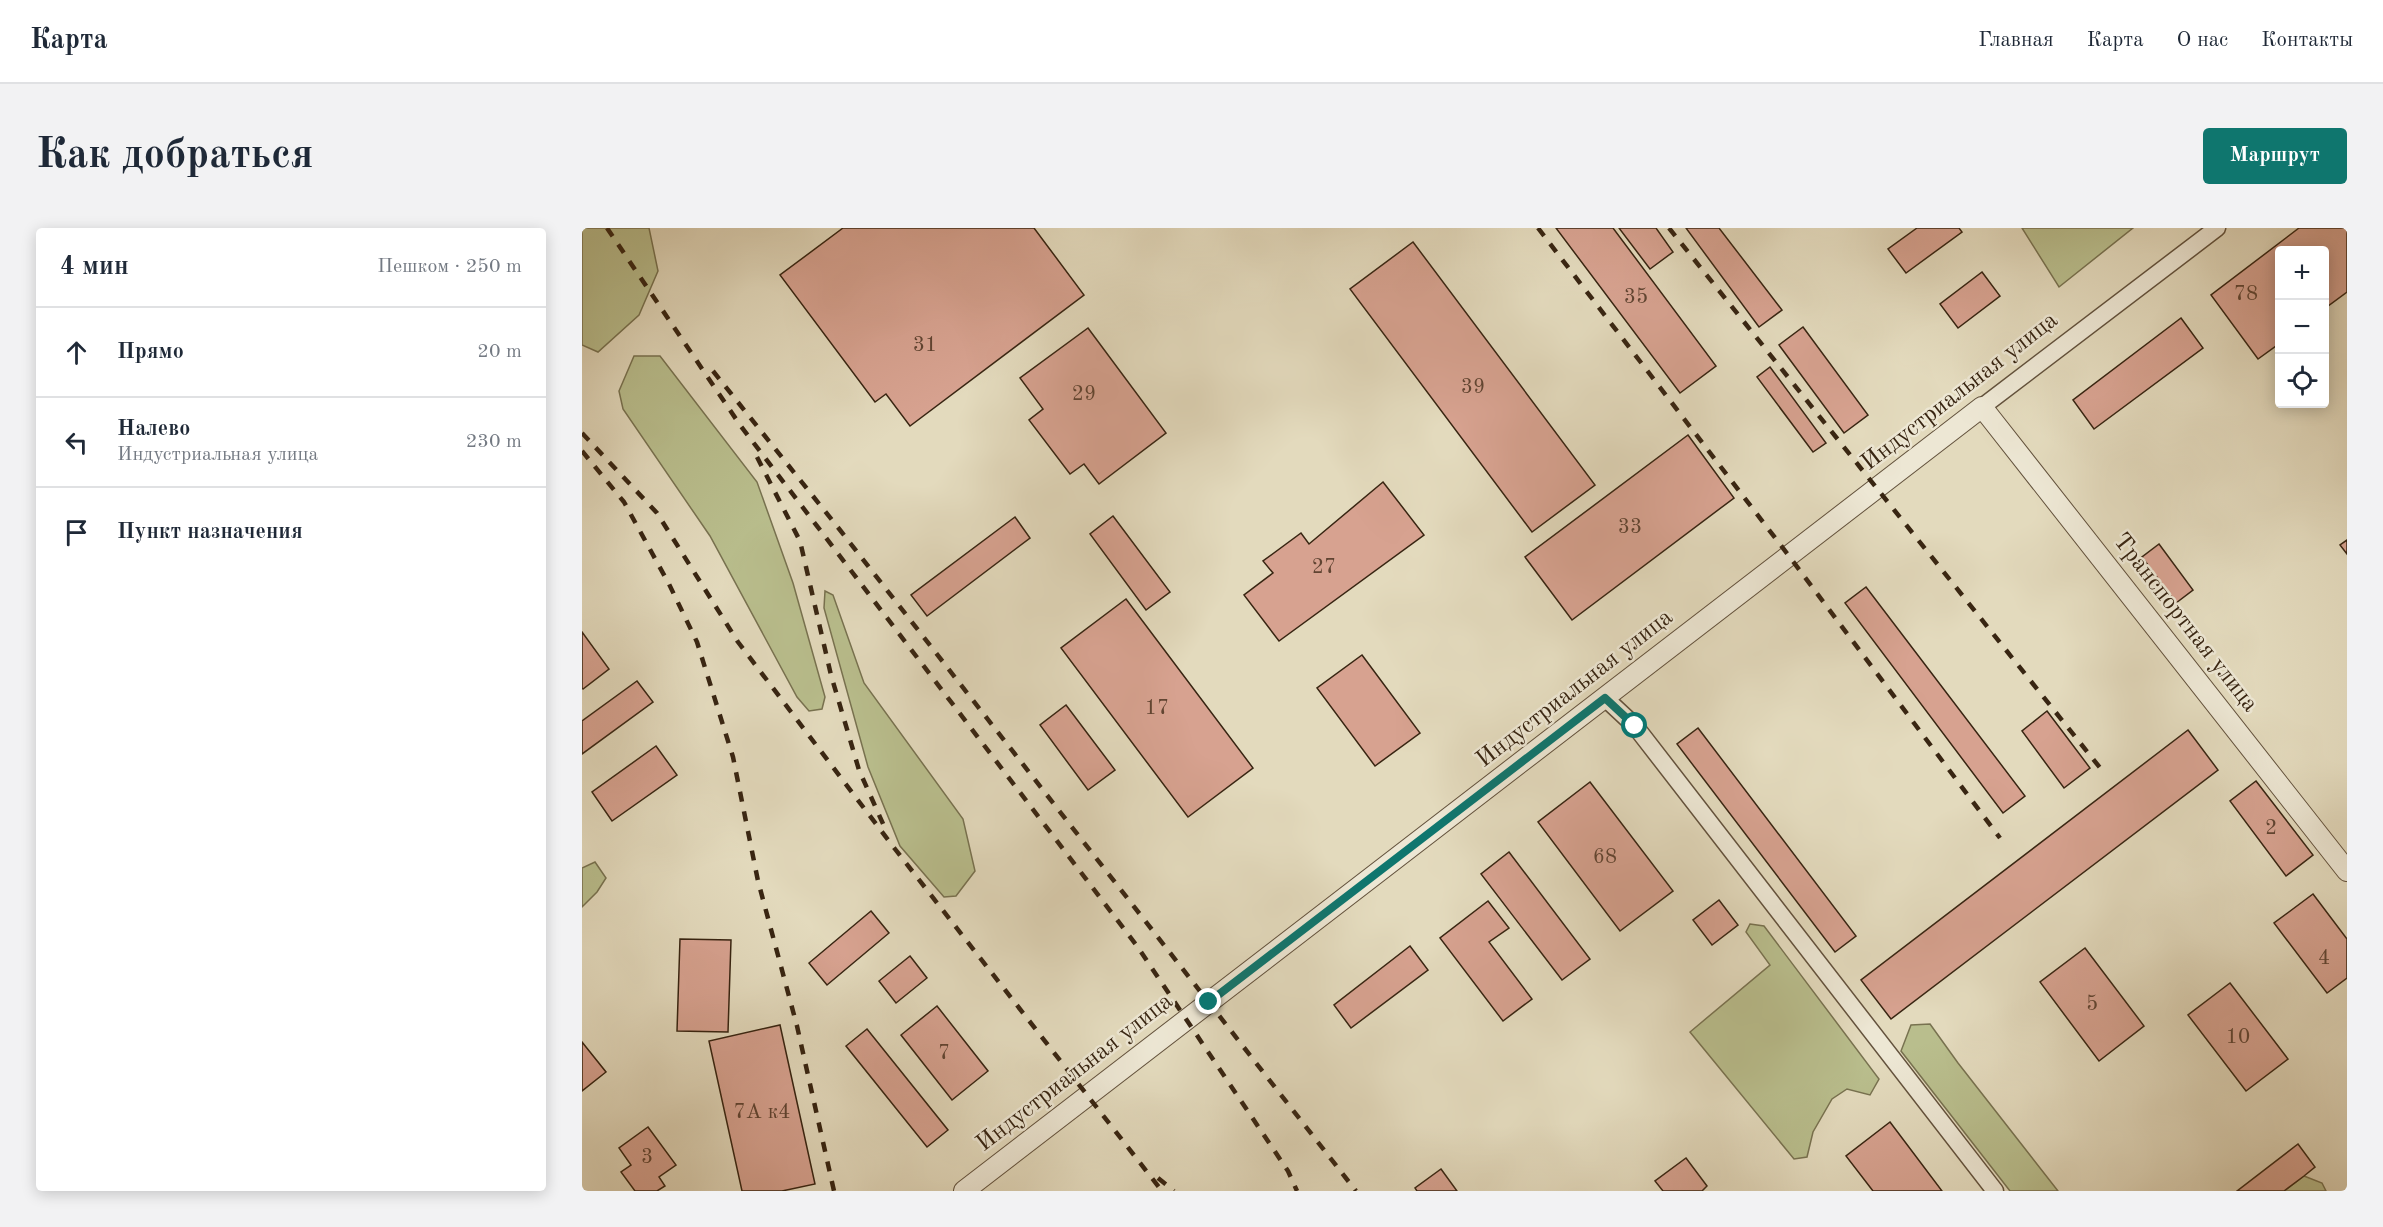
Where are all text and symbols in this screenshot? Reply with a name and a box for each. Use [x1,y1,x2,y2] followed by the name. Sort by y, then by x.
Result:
[30,27,108,55] text: Карта
[1978,30,2054,51] text: Главная
[2087,30,2144,51] text: Карта
[2177,30,2228,51] text: О нас
[2261,30,2353,51] text: Контакты
[2203,128,2347,184] button: Маршрут
[36,135,313,177] text: Как добраться
[2275,246,2329,408] map controls
[2275,246,2329,300] button: +
[60,254,129,280] text: 4 мин
[377,257,522,277] text: Пешком · 250 m
[2234,284,2258,305] house number: 78
[1624,287,1648,308] house number: 35
[2275,300,2329,354] button: −
[1857,308,2063,476] street label: Индустриальная улица
[913,335,937,356] house number: 31
[60,336,93,369] icon: ahead
[117,341,184,363] text: Прямо
[477,342,522,362] text: 20 m
[2275,354,2329,408] button: locate
[1461,377,1485,398] house number: 39
[1072,384,1096,405] house number: 29
[117,418,190,440] text: Налево
[60,426,93,459] icon: left
[466,432,522,452] text: 230 m
[117,445,318,465] text: Индустриальная улица
[60,516,93,549] icon: arrive
[1618,517,1642,538] house number: 33
[117,521,303,543] text: Пункт назначения
[2108,529,2262,717] street label: Транспортная улица
[1312,557,1336,578] house number: 27
[1472,605,1678,773] street label: Индустриальная улица
[1145,698,1169,719] house number: 17
[1621,712,1647,738] route start
[2265,818,2277,839] house number: 2
[1593,847,1617,868] house number: 68
[2318,948,2330,969] house number: 4
[1195,988,1221,1014] route end
[972,989,1178,1157] street label: Индустриальная улица
[2086,994,2098,1015] house number: 5
[2226,1027,2250,1048] house number: 10
[938,1043,950,1064] house number: 7
[734,1102,790,1123] house number: 7А к4
[641,1147,653,1168] house number: 3

